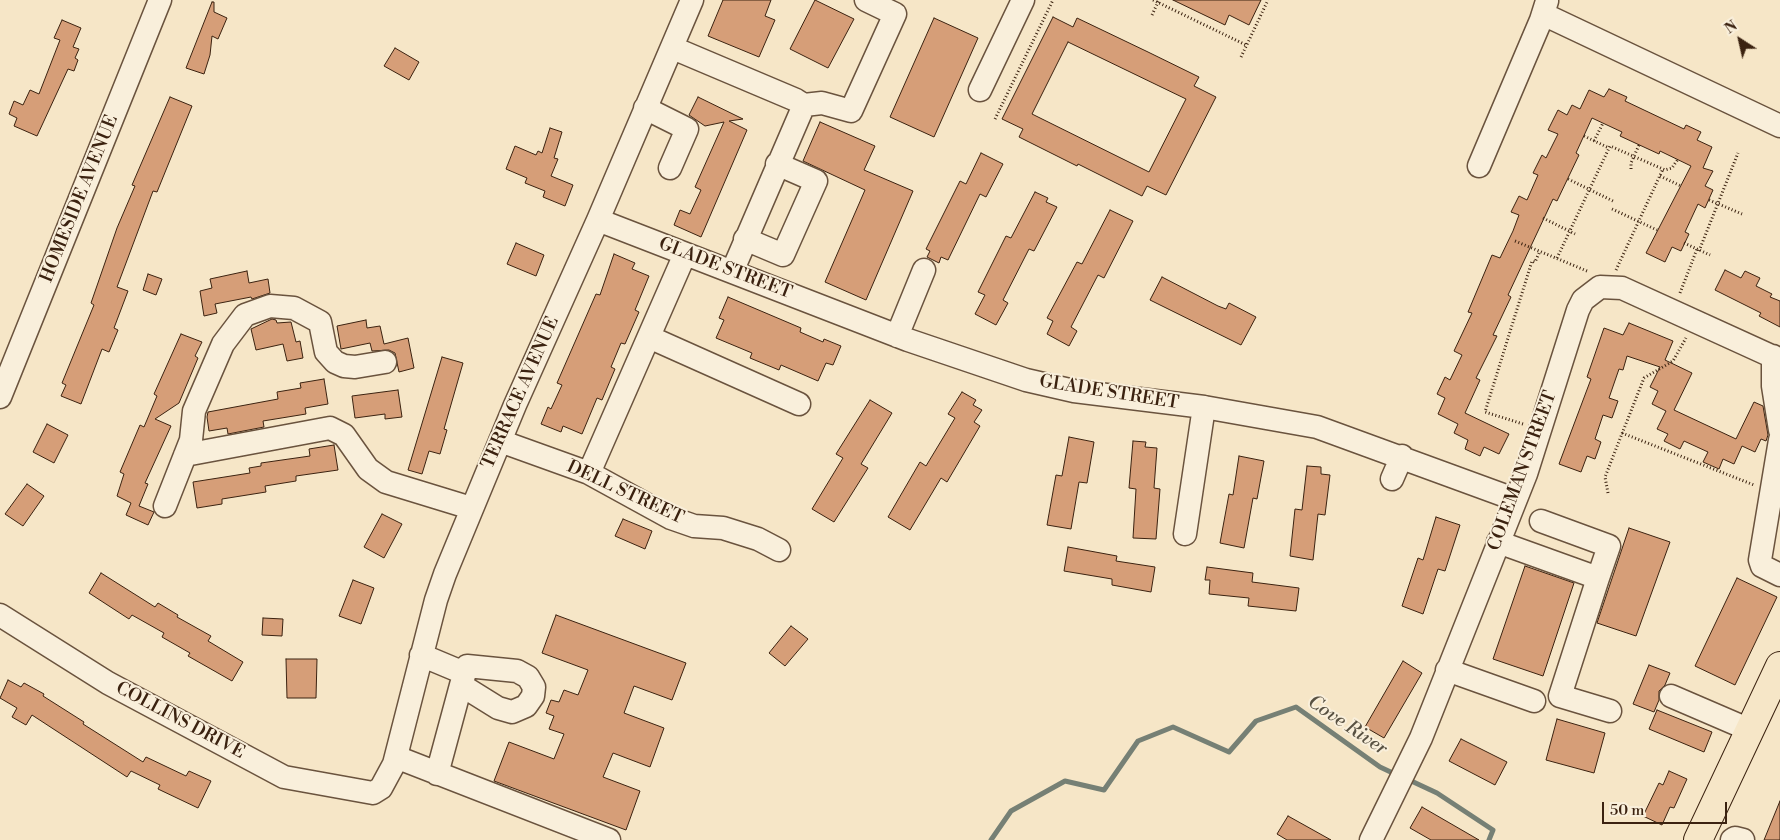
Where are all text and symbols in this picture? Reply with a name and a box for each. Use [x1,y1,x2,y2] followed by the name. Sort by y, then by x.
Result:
[1715,15,1765,65] north arrow
[1722,17,1741,38] text: N
[36,112,124,286] street label: HOMESIDE AVENUE
[655,234,795,304] street label: GLADE STREET
[478,314,564,472] street label: TERRACE AVENUE
[1038,371,1180,415] street label: GLADE STREET
[1484,388,1562,554] street label: COLEMAN STREET
[563,456,687,530] street label: DELL STREET
[112,678,248,764] street label: COLLINS DRIVE
[1303,691,1391,761] water label: Cove River
[1605,792,1730,824] scale bar
[1610,801,1644,820] text: 50 m

